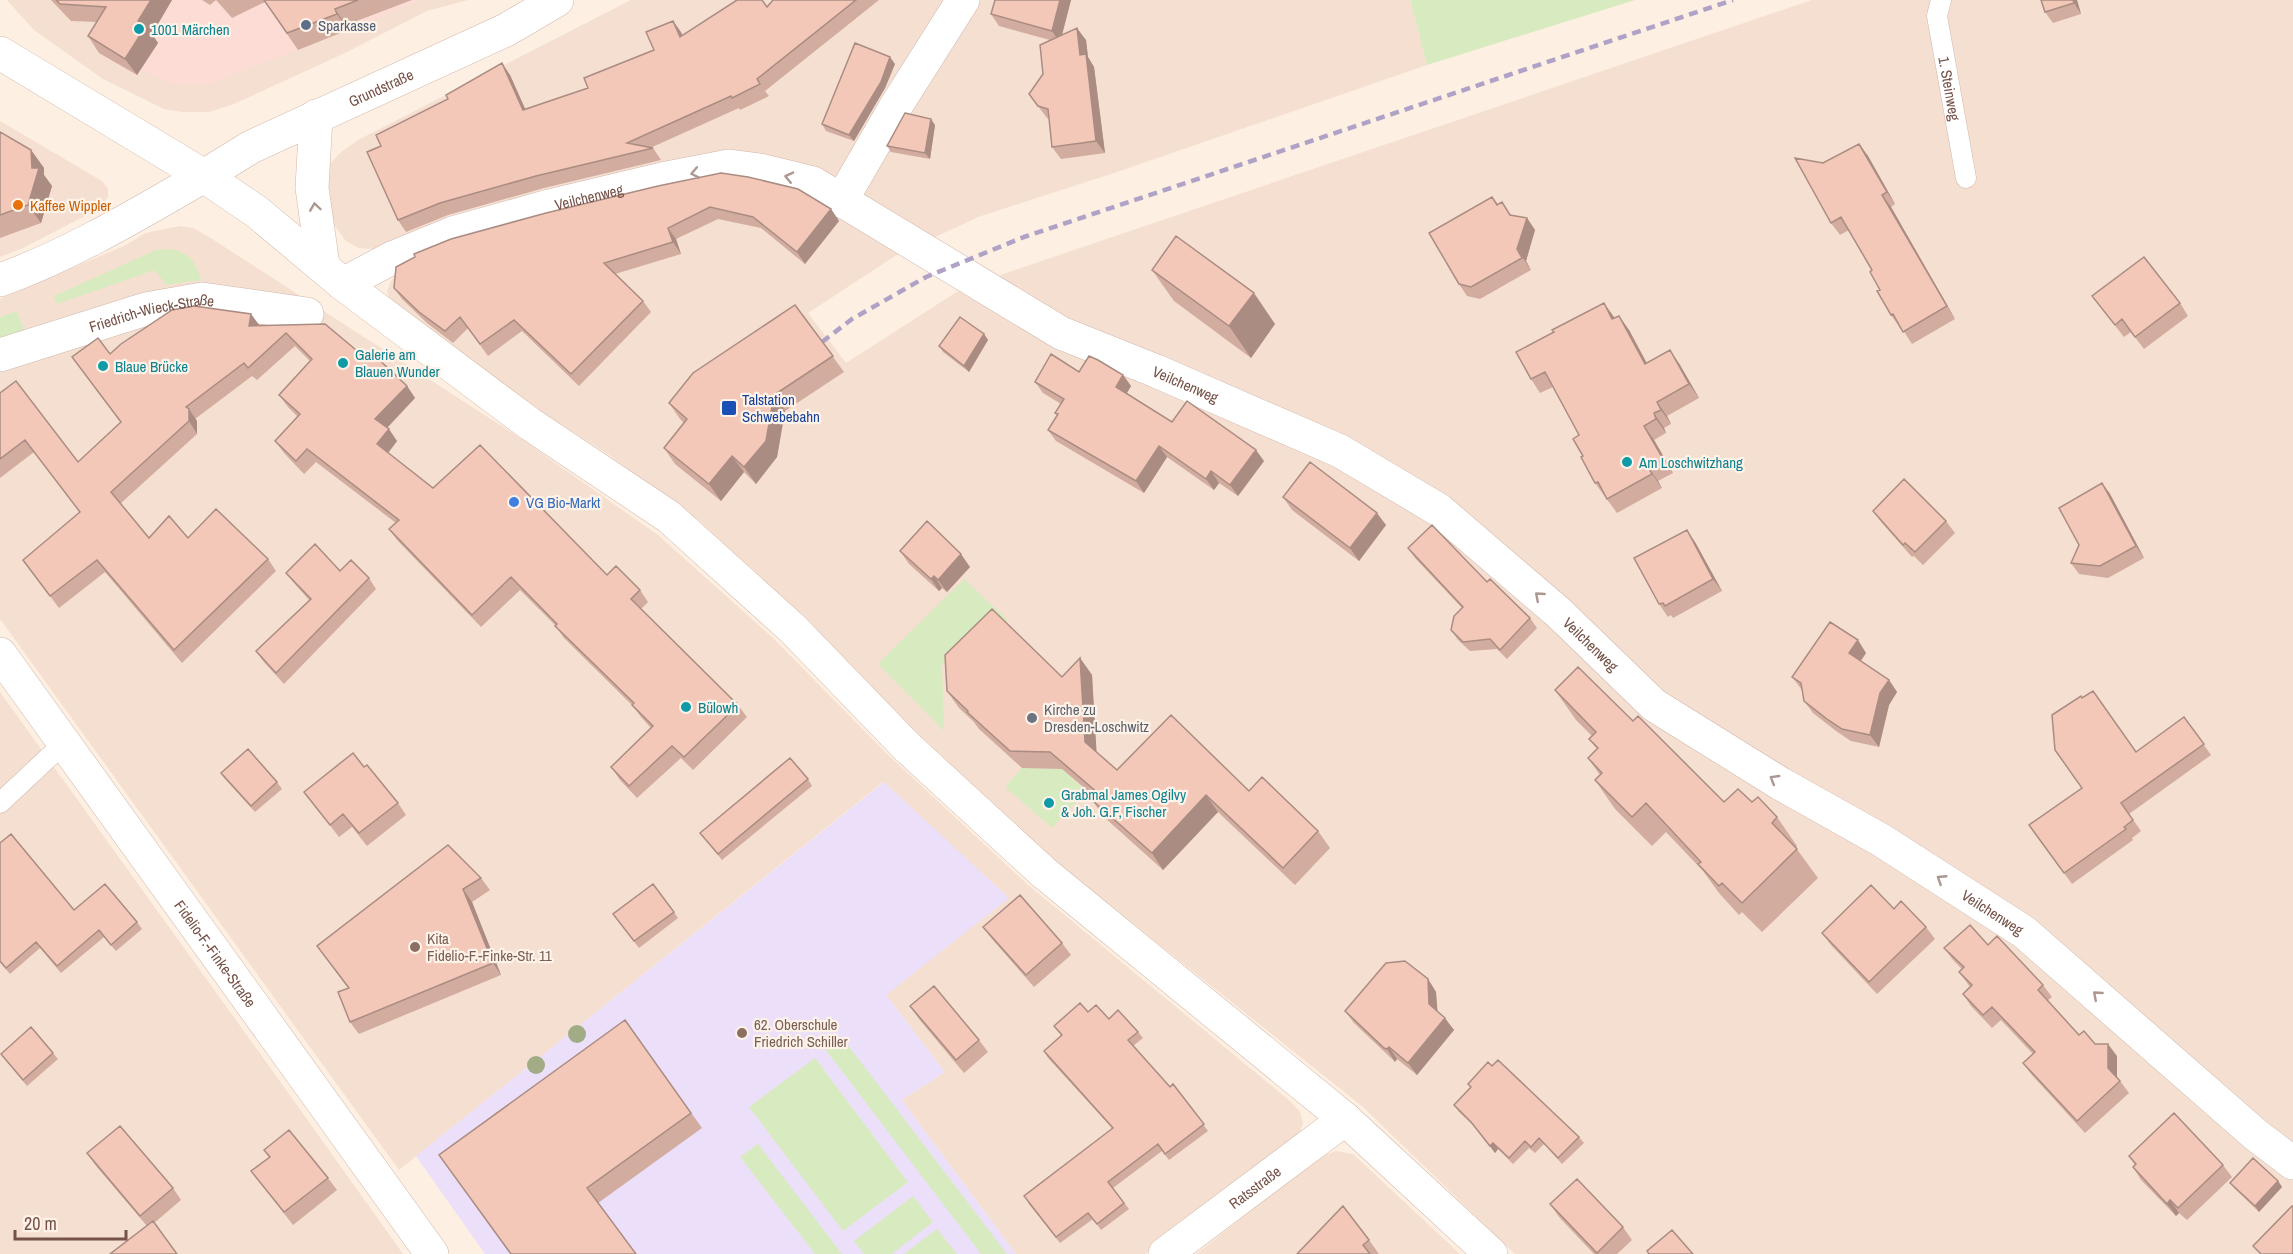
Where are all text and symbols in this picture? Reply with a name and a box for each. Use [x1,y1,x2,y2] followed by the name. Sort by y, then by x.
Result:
[318,15,376,36] place label: Sparkasse
[299,18,313,32] marker: Sparkasse
[151,19,230,40] place label: 1001 Märchen
[132,22,146,36] marker: 1001 Märchen
[1934,55,1966,122] street label: 1. Steinweg
[345,63,417,111] street label: Grundstraße
[691,166,701,179] one-way arrow
[784,171,794,184] one-way arrow
[552,178,625,215] street label: Veilchenweg
[30,195,111,216] place label: Kaffee Wippler
[11,198,25,212] marker: Kaffee Wippler
[309,202,322,211] one-way arrow
[86,288,216,337] street label: Friedrich-Wieck-Straße
[355,344,440,382] place label: Galerie am Blauen Wunder
[115,356,188,377] place label: Blaue Brücke
[336,356,350,370] marker: Galerie am Blauen Wunder
[96,359,110,373] marker: Blaue Brücke
[1150,360,1222,408] street label: Veilchenweg
[742,389,820,427] place label: Talstation Schwebebahn
[720,399,738,417] marker: Talstation Schwebebahn
[1638,452,1743,473] place label: Am Loschwitzhang
[1620,455,1634,469] marker: Am Loschwitzhang
[526,492,601,513] place label: VG Bio-Markt
[507,495,521,509] marker: VG Bio-Markt
[1535,592,1546,603] one-way arrow
[1559,612,1623,676] street label: Veilchenweg
[698,697,738,718] place label: Bülowh
[1044,699,1149,737] place label: Kirche zu Dresden-Loschwitz
[679,700,693,714] marker: Bülowh
[1025,711,1039,725] marker: Kirche zu Dresden-Loschwitz
[1770,775,1780,787] one-way arrow
[1061,784,1187,822] place label: Grabmal James Ogilvy & Joh. G.F, Fischer
[1042,796,1056,810] marker: Grabmal James Ogilvy & Joh. G.F, Fischer
[1937,875,1948,886] one-way arrow
[1958,884,2028,940] street label: Veilchenweg
[170,896,261,1011] street label: Fidelio-F.-Finke-Straße
[427,928,552,966] place label: Kita Fidelio-F.-Finke-Str. 11
[408,940,422,954] marker: Kita Fidelio-F.-Finke-Str. 11
[2093,992,2104,1003] one-way arrow
[754,1014,848,1052] place label: 62. Oberschule Friedrich Schiller
[735,1026,749,1040] marker: 62. Oberschule Friedrich Schiller
[1224,1160,1285,1213] street label: Ratsstraße
[15,1203,126,1241] scale bar
[24,1211,57,1236] text: 20 m

